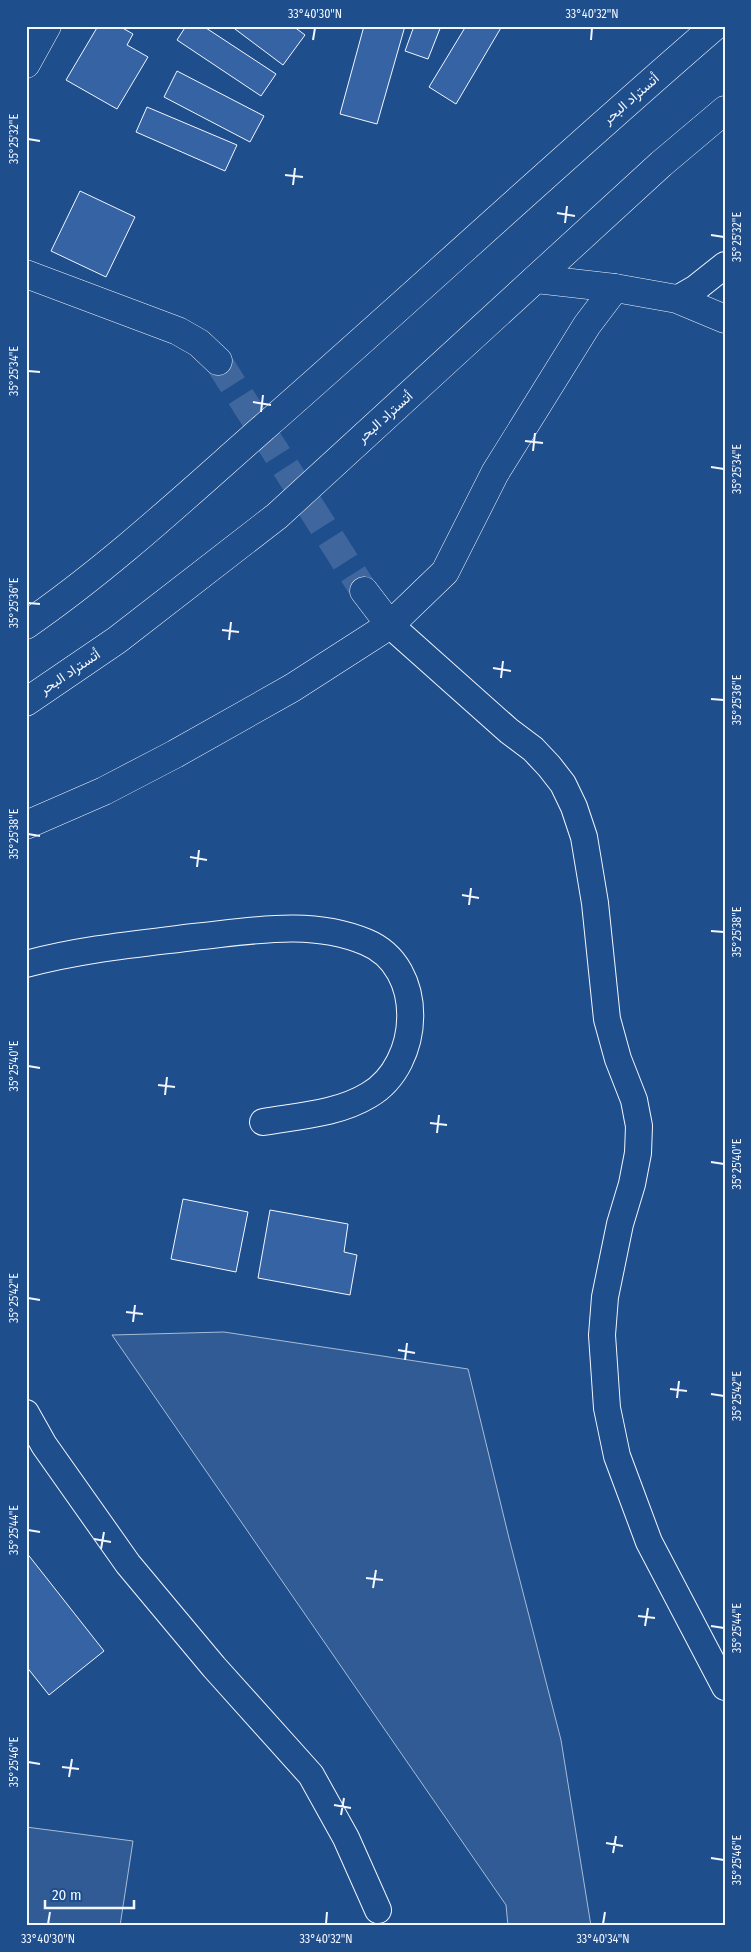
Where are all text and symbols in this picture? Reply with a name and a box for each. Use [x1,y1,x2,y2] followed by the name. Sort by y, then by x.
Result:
[288,7,342,21] text: 33°40'30"N
[565,7,619,21] text: 33°40'32"N
[599,70,663,129] street label: أتستراد البحر
[7,114,21,164] text: 35°25'32"E
[730,212,744,262] text: 35°25'32"E
[7,346,21,396] text: 35°25'34"E
[353,388,416,447] street label: أتستراد البحر
[730,444,744,494] text: 35°25'34"E
[7,577,21,628] text: 35°25'36"E
[36,646,103,699] street label: أتستراد البحر
[730,674,744,725] text: 35°25'36"E
[7,808,21,859] text: 35°25'38"E
[730,906,744,957] text: 35°25'38"E
[7,1040,21,1091] text: 35°25'40"E
[730,1138,744,1189] text: 35°25'40"E
[7,1273,21,1323] text: 35°25'42"E
[730,1371,744,1421] text: 35°25'42"E
[7,1505,21,1555] text: 35°25'44"E
[730,1603,744,1653] text: 35°25'44"E
[7,1736,21,1787] text: 35°25'46"E
[730,1834,744,1885] text: 35°25'46"E
[45,1877,134,1909] scale bar
[52,1886,82,1904] text: 20 m
[21,1932,75,1946] text: 33°40'30"N
[299,1932,353,1946] text: 33°40'32"N
[576,1932,630,1946] text: 33°40'34"N

